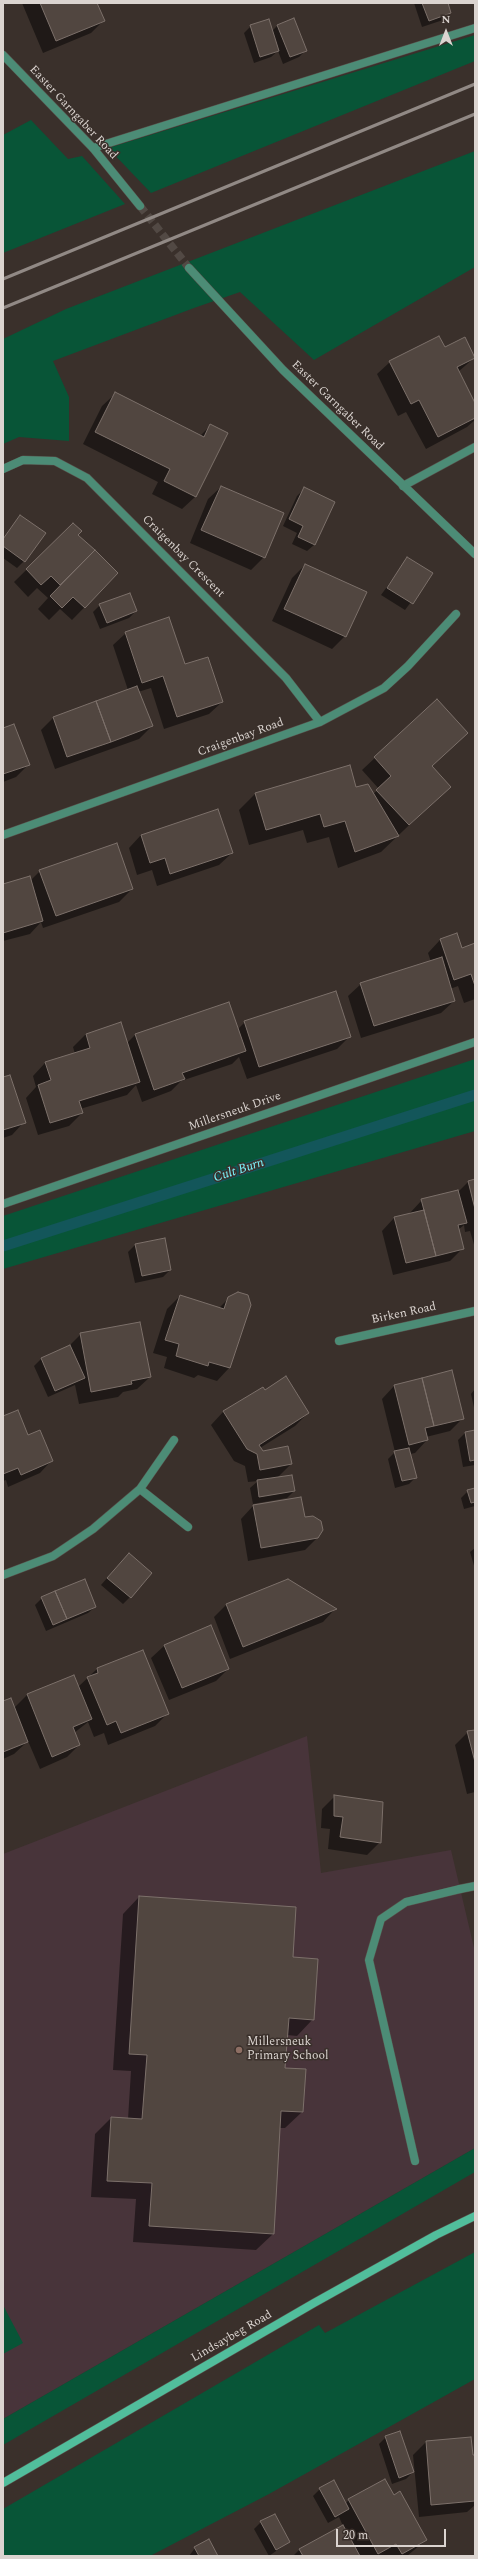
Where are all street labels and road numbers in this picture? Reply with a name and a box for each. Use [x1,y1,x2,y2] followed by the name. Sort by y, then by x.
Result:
[26,63,120,163] street label: Easter Garngaber Road
[288,358,386,454] street label: Easter Garngaber Road
[139,513,227,601] street label: Craigenbay Crescent
[196,716,286,760] street label: Craigenbay Road
[187,1089,283,1135] street label: Millersneuk Drive
[370,1300,438,1328] street label: Birken Road
[189,2308,275,2366] street label: Lindsaybeg Road

